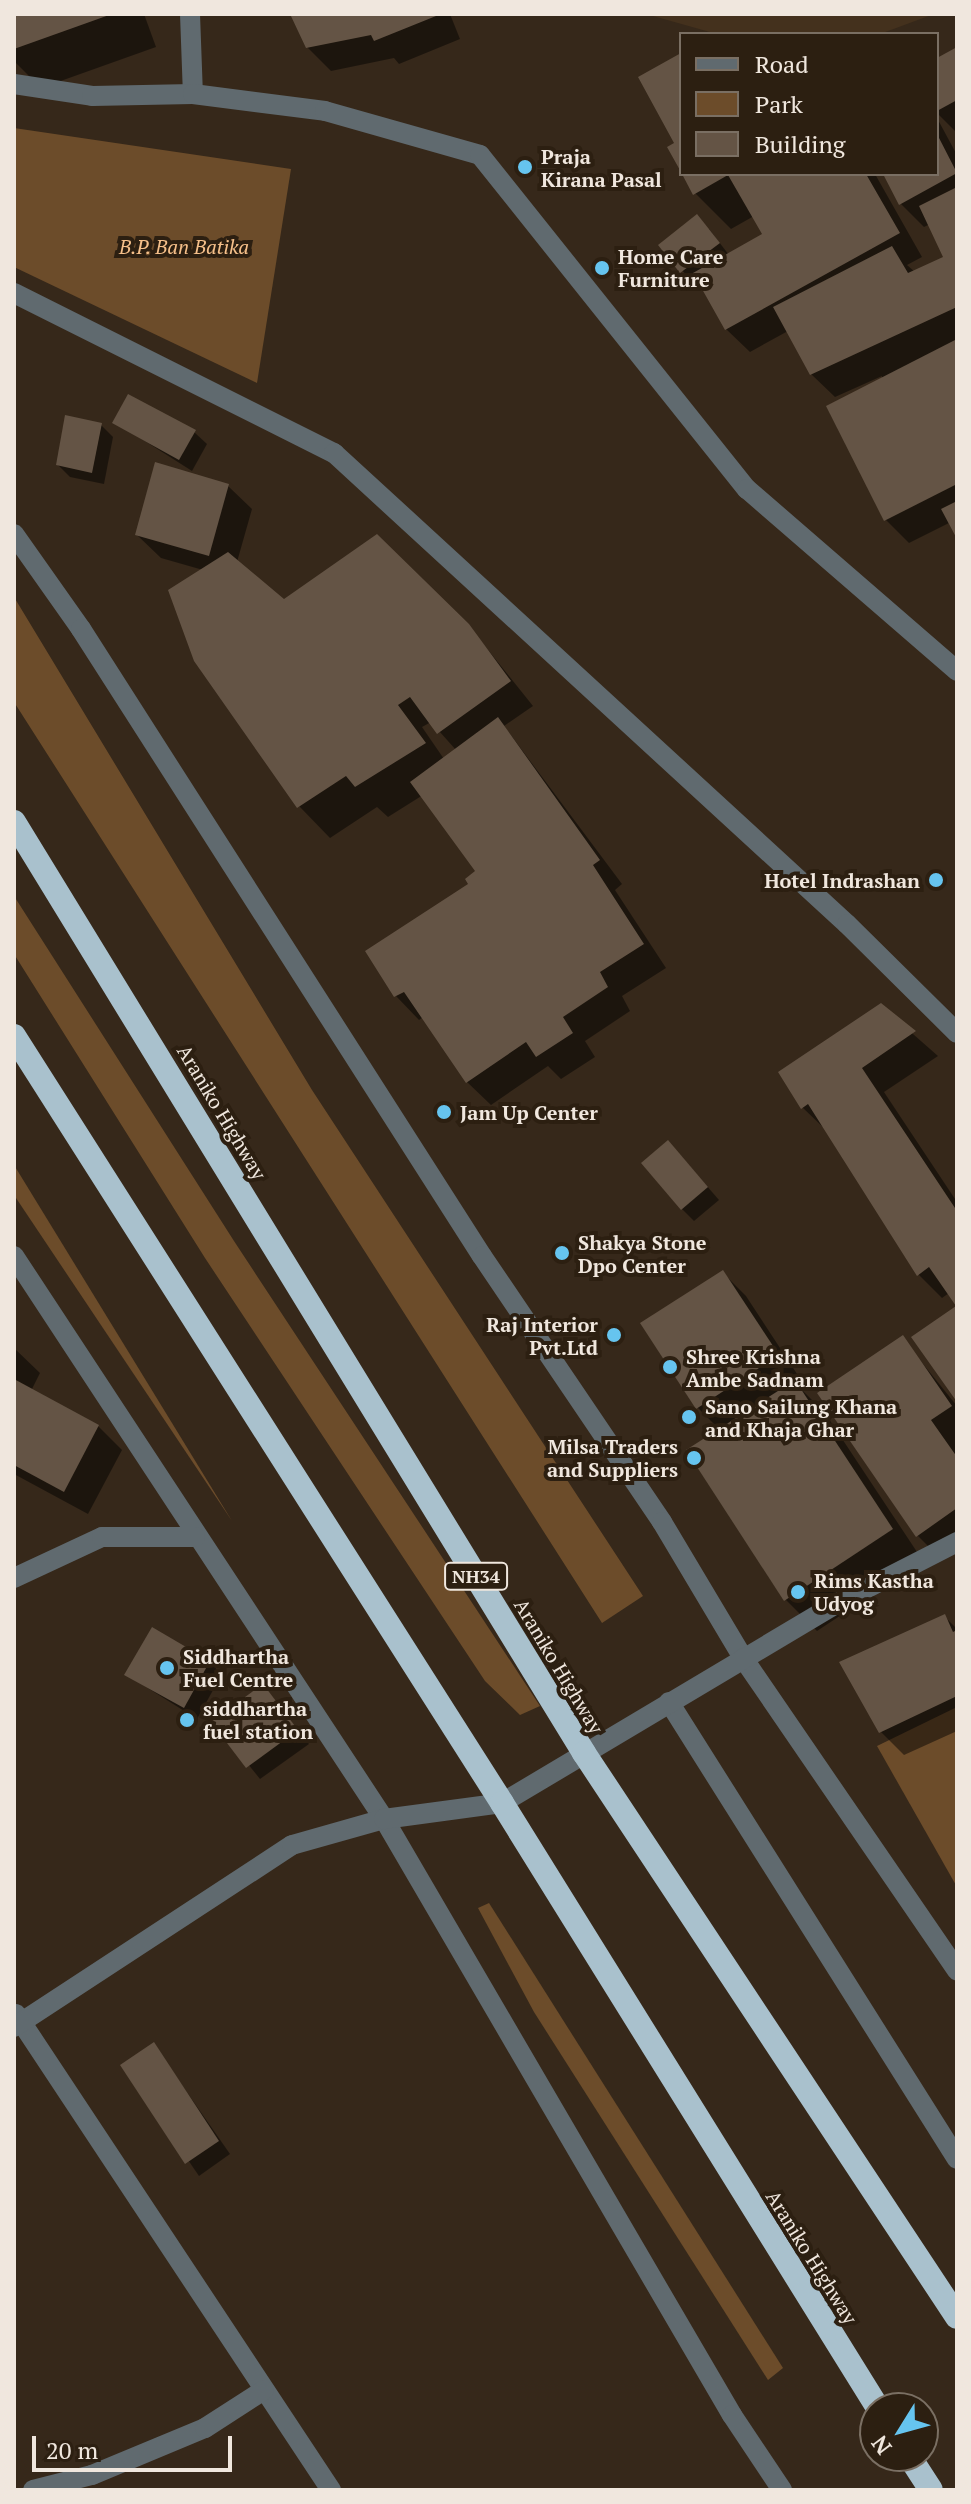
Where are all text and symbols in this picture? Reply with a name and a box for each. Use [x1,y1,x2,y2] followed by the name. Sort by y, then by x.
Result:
[679,32,939,176] legend
[755,48,809,80] text: Road
[755,88,803,120] text: Park
[755,128,845,160] text: Building
[541,144,662,191] place label: Praja Kirana Pasal
[516,158,534,176] marker: Praja Kirana Pasal
[119,234,249,258] park label: B.P. Ban Batika
[618,244,723,291] place label: Home Care Furniture
[593,259,611,277] marker: Home Care Furniture
[764,868,920,892] place label: Hotel Indrashan
[927,871,945,889] marker: Hotel Indrashan
[172,1040,272,1184] street label: Araniko Highway
[460,1100,598,1124] place label: Jam Up Center
[435,1103,453,1121] marker: Jam Up Center
[578,1230,706,1277] place label: Shakya Stone Dpo Center
[553,1244,571,1262] marker: Shakya Stone Dpo Center
[486,1312,598,1359] place label: Raj Interior Pvt.Ltd
[605,1326,623,1344] marker: Raj Interior Pvt.Ltd
[686,1344,824,1391] place label: Shree Krishna Ambe Sadnam
[661,1358,679,1376] marker: Shree Krishna Ambe Sadnam
[705,1394,897,1441] place label: Sano Sailung Khana and Khaja Ghar
[680,1408,698,1426] marker: Sano Sailung Khana and Khaja Ghar
[547,1434,678,1481] place label: Milsa Traders and Suppliers
[685,1449,703,1467] marker: Milsa Traders and Suppliers
[444,1562,508,1590] road number: NH34
[814,1568,934,1615] place label: Rims Kastha Udyog
[789,1583,807,1601] marker: Rims Kastha Udyog
[509,1594,609,1738] street label: Araniko Highway
[183,1644,293,1691] place label: Siddhartha Fuel Centre
[158,1659,176,1677] marker: Siddhartha Fuel Centre
[203,1696,313,1743] place label: siddhartha fuel station
[178,1711,196,1729] marker: siddhartha fuel station
[761,2186,863,2328] street label: Araniko Highway
[859,2392,939,2472] north arrow
[36,2420,236,2470] scale bar
[864,2430,898,2461] text: N
[46,2434,98,2466] text: 20 m

